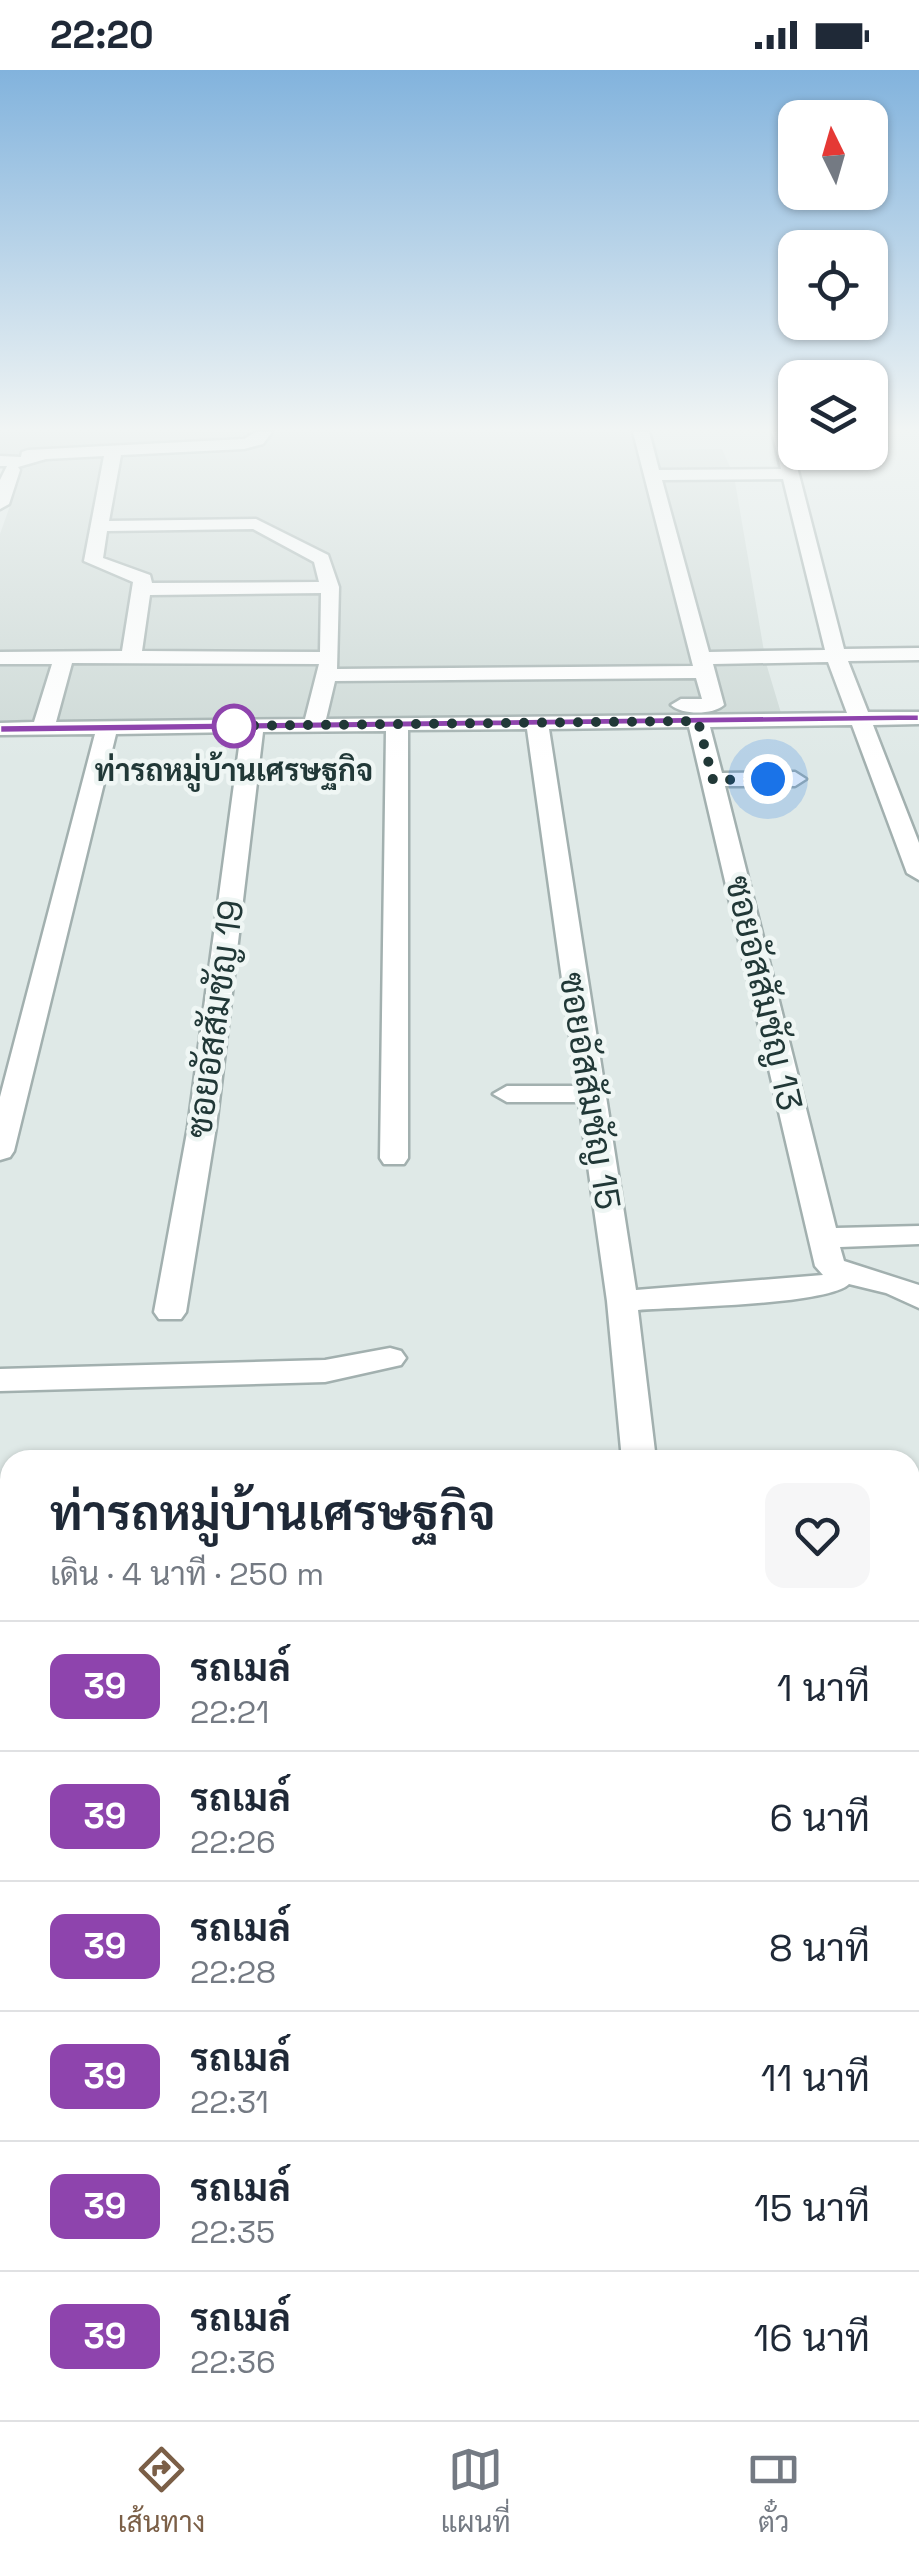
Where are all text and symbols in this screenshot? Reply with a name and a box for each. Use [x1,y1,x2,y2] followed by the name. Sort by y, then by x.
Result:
[50,11,154,59] text: 22:20
[778,100,888,210] north arrow
[778,100,888,470] map controls
[778,230,888,340] button: locate
[778,360,888,470] button: layers
[213,705,255,747] marker: ท่ารถหมู่บ้านเศรษฐกิจ
[95,751,373,792] place label: ท่ารถหมู่บ้านเศรษฐกิจ
[743,754,793,804] your location
[716,871,812,1115] street label: ซอยอัสสัมชัญ 13
[177,897,253,1141] street label: ซอยอัสสัมชัญ 19
[550,969,630,1213] street label: ซอยอัสสัมชัญ 15
[50,1483,495,1544] text: ท่ารถหมู่บ้านเศรษฐกิจ
[765,1483,870,1588] button: heart
[50,1554,324,1594] text: เดิน · 4 นาที · 250 m
[190,1644,291,1692] text: รถเมล์
[84,1664,126,1708] text: 39
[777,1664,870,1712] text: 1 นาที
[190,1692,269,1732] text: 22:21
[190,1774,291,1822] text: รถเมล์
[84,1794,126,1838] text: 39
[769,1794,870,1842] text: 6 นาที
[190,1822,276,1862] text: 22:26
[190,1904,291,1952] text: รถเมล์
[84,1924,126,1968] text: 39
[769,1924,870,1972] text: 8 นาที
[190,1952,276,1992] text: 22:28
[190,2034,291,2082] text: รถเมล์
[84,2054,126,2098] text: 39
[761,2054,870,2102] text: 11 นาที
[190,2082,269,2122] text: 22:31
[190,2164,291,2212] text: รถเมล์
[84,2184,126,2228] text: 39
[754,2184,870,2232] text: 15 นาที
[190,2212,275,2252] text: 22:35
[190,2294,291,2342] text: รถเมล์
[84,2314,126,2358] text: 39
[753,2314,870,2362] text: 16 นาที
[190,2342,276,2382] text: 22:36
[118,2442,205,2540] tab: เส้นทาง
[441,2442,511,2540] tab: แผนที่
[746,2442,801,2540] tab: ตั๋ว

